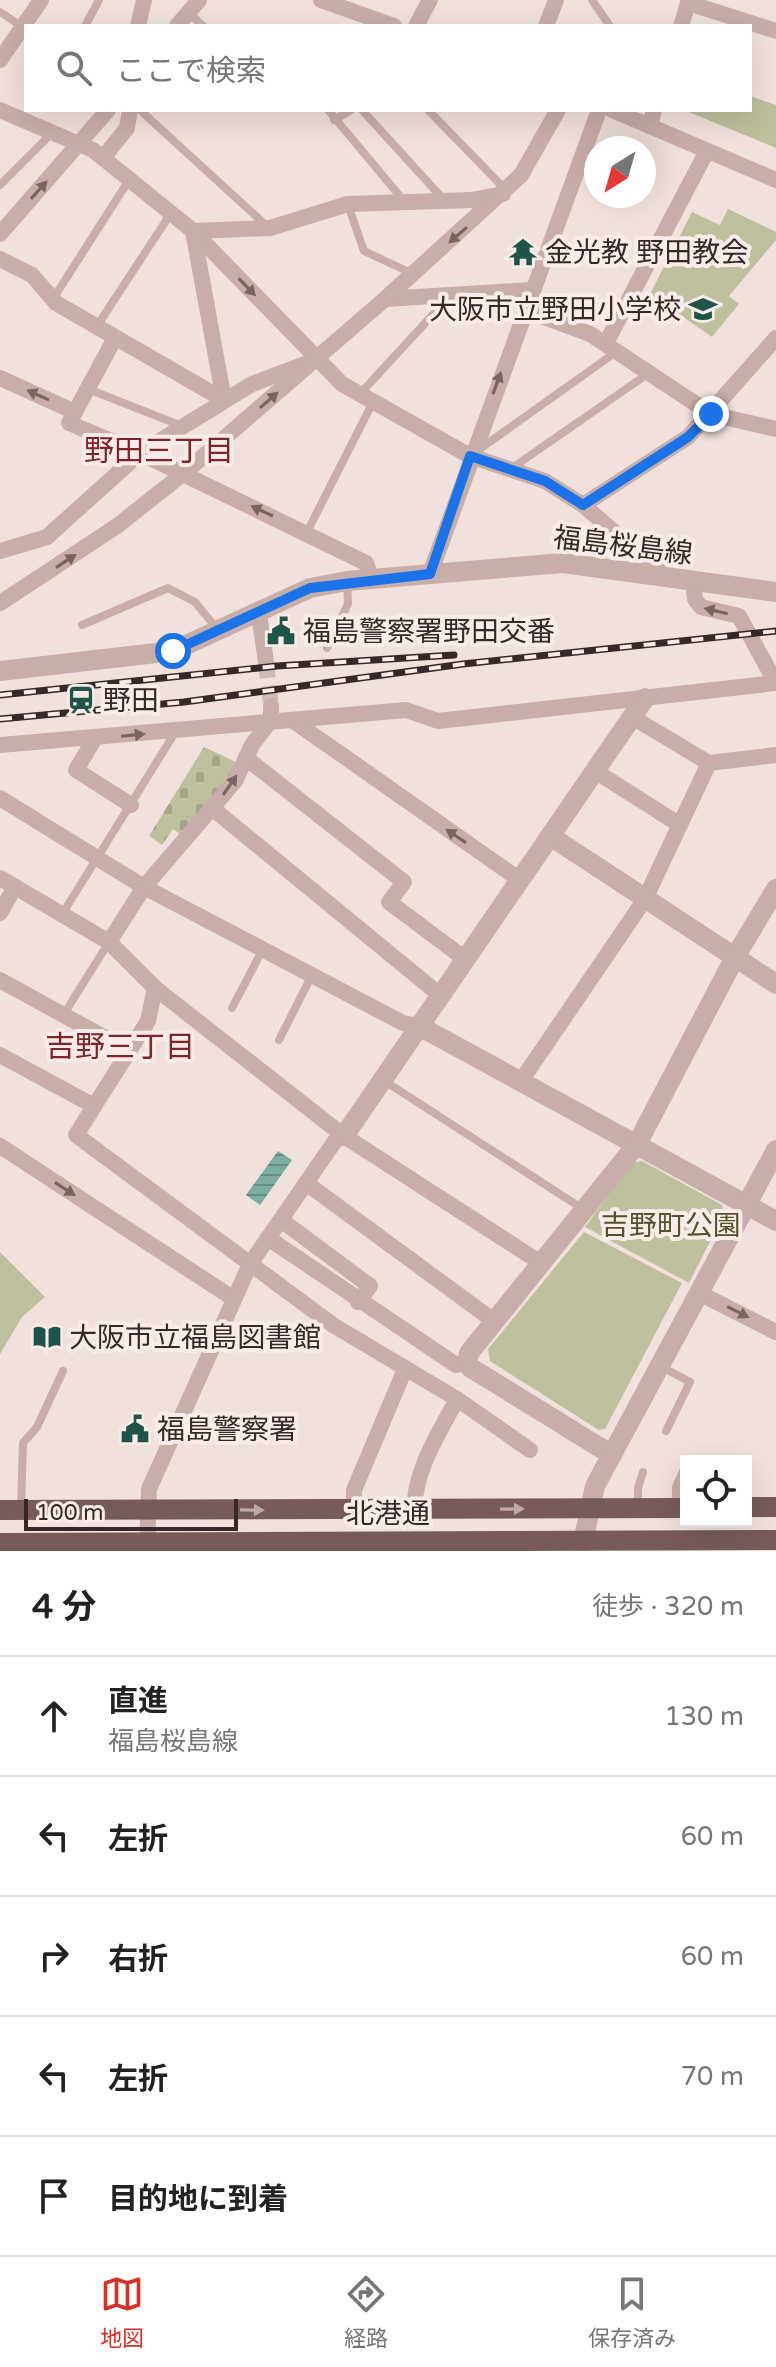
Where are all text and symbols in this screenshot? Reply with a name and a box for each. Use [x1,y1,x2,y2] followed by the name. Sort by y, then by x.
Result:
[24,24,752,112] search box
[52,46,96,90] icon: search
[116,53,266,90] text: ここで検索
[584,136,656,208] north arrow
[30,180,48,199] one-way arrow
[448,226,468,243] one-way arrow
[545,236,748,270] place label: 金光教 野田教会
[508,237,538,267] temple icon: 金光教 野田教会
[237,277,256,296] one-way arrow
[429,293,681,327] place label: 大阪市立野田小学校
[688,294,718,324] school or university icon: 大阪市立野田小学校
[492,371,504,395] one-way arrow
[26,388,49,402] one-way arrow
[259,392,279,409] one-way arrow
[693,396,729,432] route end
[84,433,234,470] district label: 野田三丁目
[250,504,274,518] one-way arrow
[551,521,694,571] street label: 福島桜島線
[55,553,76,568] one-way arrow
[704,604,729,617] one-way arrow
[303,615,555,649] place label: 福島警察署野田交番
[266,616,296,646] public building icon: 福島警察署野田交番
[155,633,191,669] route start
[103,684,159,718] place label: 野田
[66,685,96,715] station icon: 野田
[121,728,146,741] one-way arrow
[222,774,237,795] one-way arrow
[445,829,466,844] one-way arrow
[45,1029,195,1066] district label: 吉野三丁目
[54,1182,76,1196] one-way arrow
[601,1209,741,1243] park label: 吉野町公園
[726,1306,749,1319] one-way arrow
[69,1321,321,1355] place label: 大阪市立福島図書館
[32,1322,62,1352] library icon: 大阪市立福島図書館
[157,1413,297,1447] place label: 福島警察署
[120,1414,150,1444] public building icon: 福島警察署
[680,1455,752,1527] map controls
[680,1455,752,1527] button: locate
[24,1495,238,1531] scale bar
[346,1497,430,1531] street label: 北港通
[36,1500,103,1526] text: 100 m
[500,1503,525,1515] one-way arrow
[240,1504,265,1516] one-way arrow
[32,1587,96,1628] text: 4 分
[592,1591,744,1622] text: 徒歩 · 320 m
[108,1683,168,1720] text: 直進
[32,1694,76,1738] icon: ahead
[664,1701,744,1732] text: 130 m
[108,1726,238,1757] text: 福島桜島線
[32,1814,76,1858] icon: left
[108,1821,168,1858] text: 左折
[681,1821,744,1852] text: 60 m
[32,1934,76,1978] icon: right
[108,1941,168,1978] text: 右折
[681,1941,744,1972] text: 60 m
[32,2054,76,2098] icon: left
[108,2061,168,2098] text: 左折
[681,2061,744,2092] text: 70 m
[32,2174,76,2218] icon: arrive
[108,2181,288,2218] text: 目的地に到着
[100,2272,144,2352] tab: 地図
[344,2272,388,2352] tab: 経路
[588,2272,676,2352] tab: 保存済み

